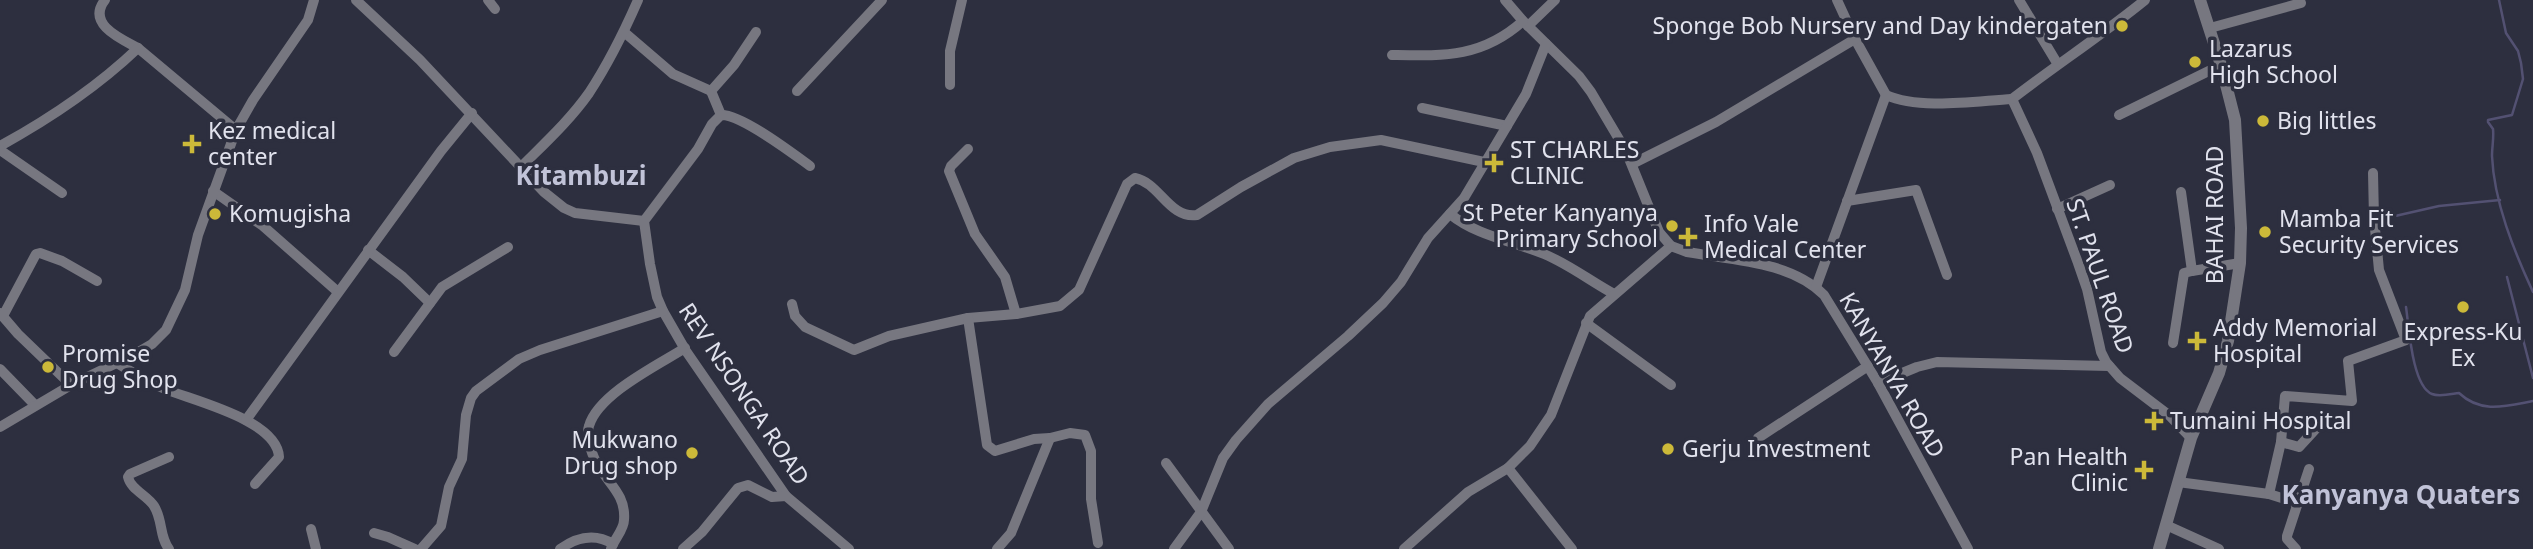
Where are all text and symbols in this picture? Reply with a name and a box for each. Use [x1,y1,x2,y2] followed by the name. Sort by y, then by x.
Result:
[1653,9,2108,41] place label: Sponge Bob Nursery and Day kindergaten
[2114,18,2130,34] marker: Sponge Bob Nursery and Day kindergaten
[2209,32,2338,90] place label: Lazarus High School
[2187,54,2203,70] marker: Lazarus High School
[2277,104,2376,136] place label: Big littles
[2255,113,2271,129] marker: Big littles
[208,114,336,172] place label: Kez medical center
[1510,133,1639,191] place label: ST CHARLES CLINIC
[182,134,202,154] marker: Kez medical center
[2198,146,2230,284] street label: BAHAI ROAD
[1484,153,1504,173] marker: ST CHARLES CLINIC
[515,157,647,193] district label: Kitambuzi
[2059,194,2142,357] street label: ST. PAUL ROAD
[1463,196,1658,254] place label: St Peter Kanyanya Primary School
[229,197,351,229] place label: Komugisha
[2279,202,2459,260] place label: Mamba Fit Security Services
[207,206,223,222] marker: Komugisha
[1704,207,1867,265] place label: Info Vale Medical Center
[1664,218,1680,234] marker: St Peter Kanyanya Primary School
[2257,224,2273,240] marker: Mamba Fit Security Services
[1678,227,1698,247] marker: Info Vale Medical Center
[1833,286,1953,463] street label: KANYANYA ROAD
[672,296,818,491] street label: REV NSONGA ROAD
[2455,299,2471,315] marker: Express-Ku Ex
[2213,311,2377,369] place label: Addy Memorial Hospital
[2403,315,2523,373] place label: Express-Ku Ex
[2187,331,2207,351] marker: Addy Memorial Hospital
[62,337,178,395] place label: Promise Drug Shop
[40,359,56,375] marker: Promise Drug Shop
[2170,404,2352,436] place label: Tumaini Hospital
[2144,411,2164,431] marker: Tumaini Hospital
[564,423,678,481] place label: Mukwano Drug shop
[1682,432,1870,464] place label: Gerju Investment
[2010,440,2128,498] place label: Pan Health Clinic
[1660,441,1676,457] marker: Gerju Investment
[684,445,700,461] marker: Mukwano Drug shop
[2134,460,2154,480] marker: Pan Health Clinic
[2282,476,2520,512] district label: Kanyanya Quaters

